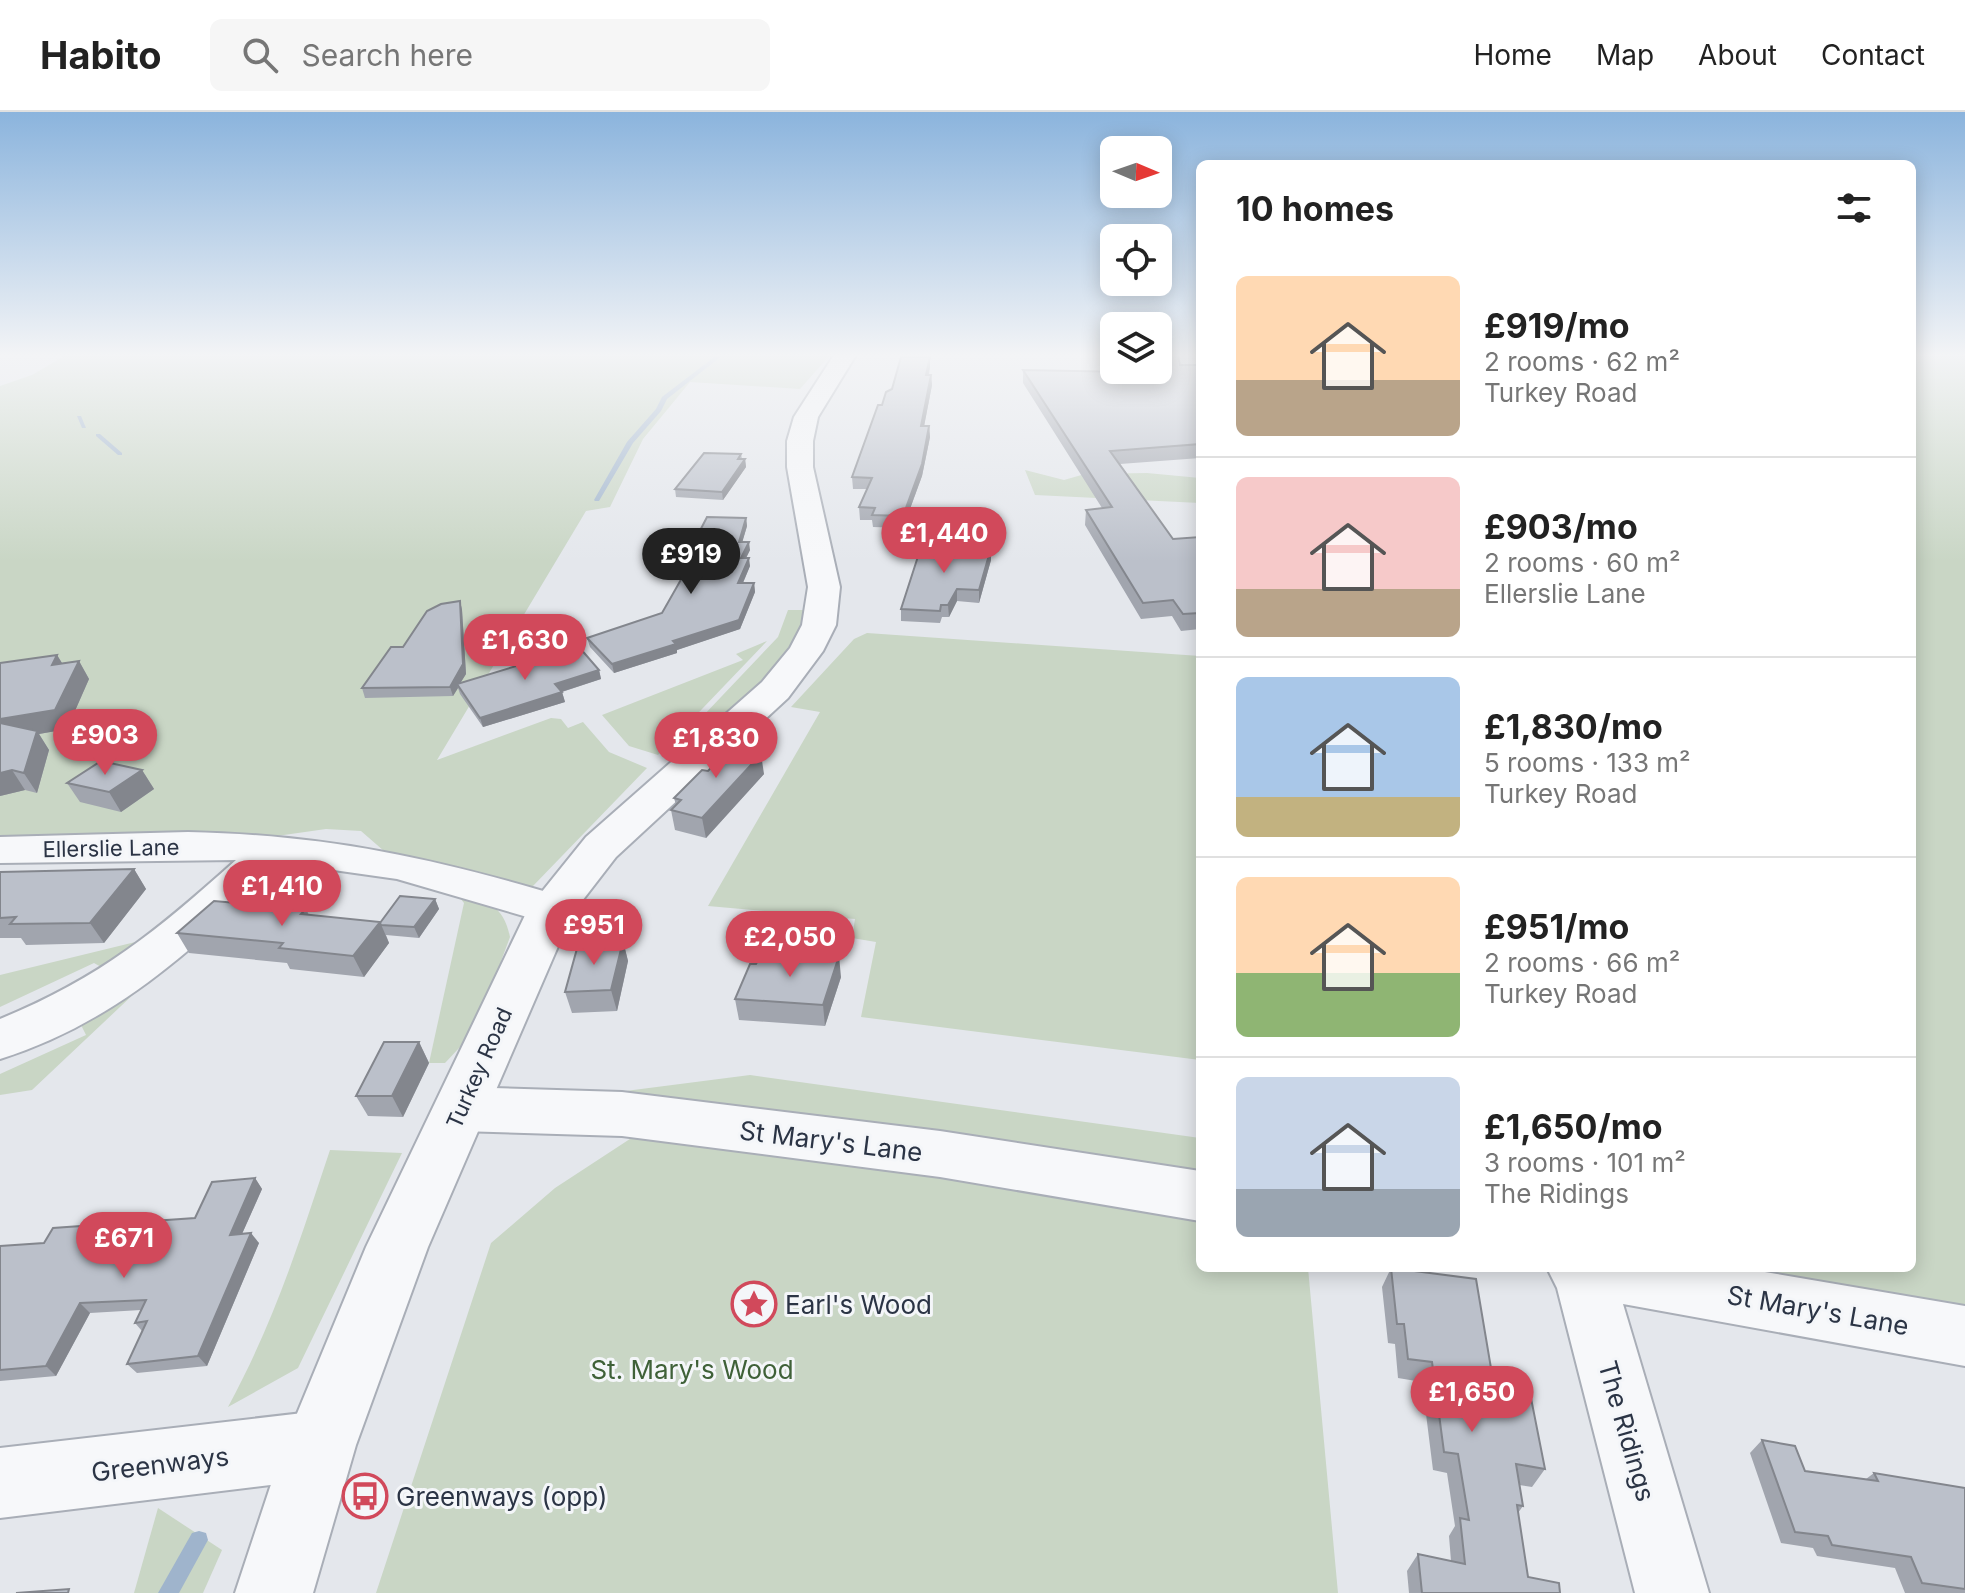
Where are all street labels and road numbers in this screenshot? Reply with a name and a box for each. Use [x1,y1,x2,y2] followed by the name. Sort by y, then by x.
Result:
[42,834,180,862] street label: Ellerslie Lane
[441,1003,517,1133] street label: Turkey Road
[738,1114,924,1168] street label: St Mary's Lane
[1725,1279,1911,1341] street label: St Mary's Lane
[1592,1357,1662,1505] street label: The Ridings
[89,1440,231,1488] street label: Greenways

